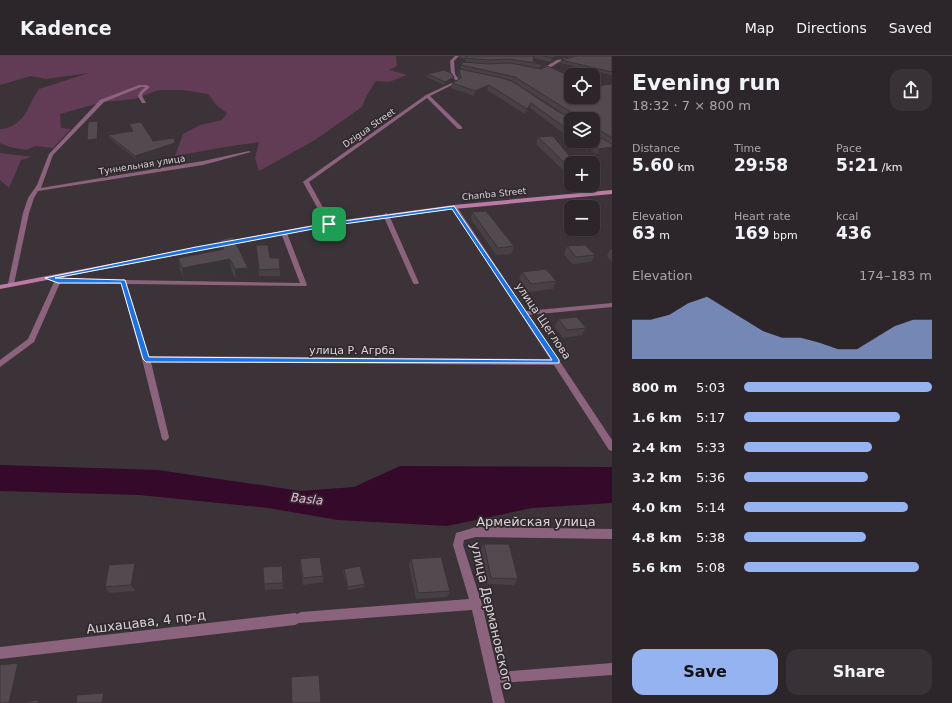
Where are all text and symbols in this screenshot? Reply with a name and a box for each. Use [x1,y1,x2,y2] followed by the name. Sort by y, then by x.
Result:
[20,17,112,39] text: Kadence
[745,20,774,36] text: Map
[796,20,867,36] text: Directions
[889,20,932,36] text: Saved
[564,68,600,236] map controls
[564,68,600,104] button: locate
[890,69,932,111] button: share
[632,70,781,95] text: Evening run
[632,98,751,113] text: 18:32 · 7 × 800 m
[341,106,397,150] street label: Dzigua Street
[564,112,600,148] button: layers
[632,142,680,155] text: Distance
[734,142,761,155] text: Time
[836,142,862,155] text: Pace
[97,153,186,177] street label: Туннельная улица
[632,155,674,175] text: 5.60
[734,155,788,175] text: 29:58
[836,155,878,175] text: 5:21
[564,156,600,192] button: +
[674,161,695,174] text: km
[878,161,903,174] text: /km
[461,186,527,202] street label: Chanba Street
[564,200,600,236] button: −
[312,207,346,241] pin
[632,210,683,223] text: Elevation
[734,210,790,223] text: Heart rate
[836,210,858,223] text: kcal
[318,213,340,235] icon: arrive
[632,223,656,243] text: 63
[734,223,770,243] text: 169
[836,223,872,243] text: 436
[656,229,670,242] text: m
[770,229,798,242] text: bpm
[632,268,692,283] text: Elevation
[859,268,932,283] text: 174–183 m
[512,280,574,362] street label: улица Щеглова
[309,344,395,357] street label: улица Р. Агрба
[632,380,677,395] text: 800 m
[696,380,725,395] text: 5:03
[632,410,682,425] text: 1.6 km
[696,410,725,425] text: 5:17
[632,440,682,455] text: 2.4 km
[696,440,725,455] text: 5:33
[632,470,682,485] text: 3.2 km
[696,470,725,485] text: 5:36
[290,490,324,508] water label: Basla
[632,500,682,515] text: 4.0 km
[696,500,725,515] text: 5:14
[476,514,596,529] street label: Армейская улица
[632,530,682,545] text: 4.8 km
[696,530,725,545] text: 5:38
[468,541,516,692] street label: улица Дермановского
[632,560,682,575] text: 5.6 km
[696,560,725,575] text: 5:08
[86,607,206,637] street label: Ашхацава, 4 пр-д
[632,649,778,695] button: Save
[786,649,932,695] button: Share

